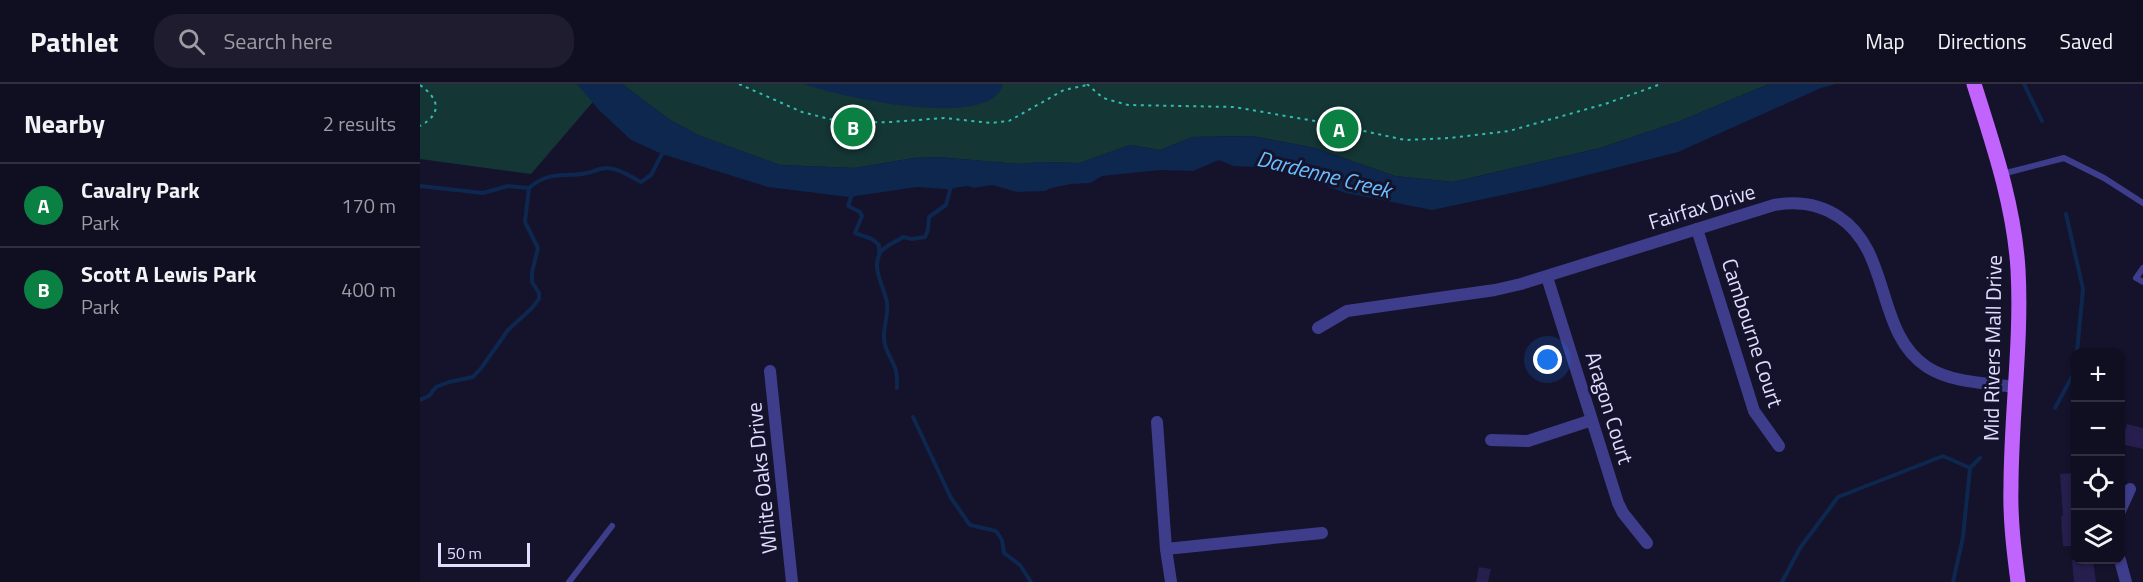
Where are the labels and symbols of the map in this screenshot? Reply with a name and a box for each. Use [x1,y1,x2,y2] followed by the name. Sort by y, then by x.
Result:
[834,104,872,150] pin: B
[1320,106,1358,152] pin: A
[1253,141,1397,208] water label: Dardenne Creek
[1644,175,1759,237] street label: Fairfax Drive
[1714,254,1792,412] street label: Cambourne Court
[1974,255,2010,441] street label: Mid Rivers Mall Drive
[1533,345,1562,374] your location
[1578,347,1642,469] street label: Aragon Court
[737,401,785,555] street label: White Oaks Drive
[438,540,530,568] scale bar

